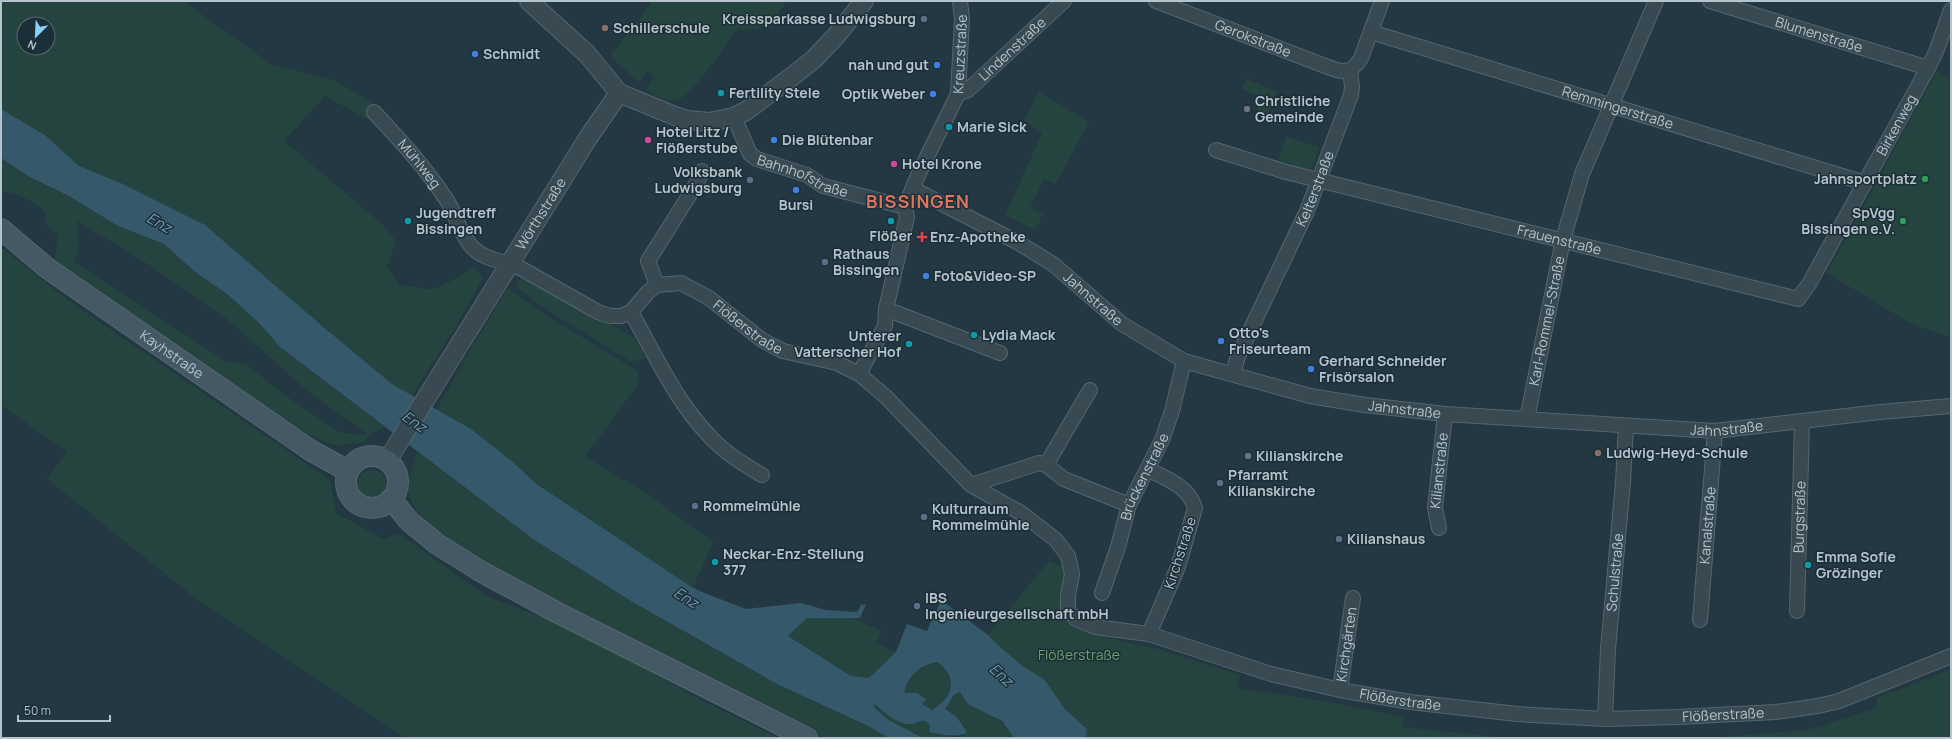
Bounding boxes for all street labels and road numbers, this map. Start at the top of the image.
street label: Blumenstraße [1773,12,1865,56]
street label: Lindenstraße [974,13,1050,85]
street label: Kreuzstraße [948,14,971,94]
street label: Gerokstraße [1212,15,1294,61]
street label: Remmingerstraße [1560,81,1676,133]
street label: Birkenweg [1872,91,1921,159]
street label: Mühlweg [394,135,446,192]
street label: Kelterstraße [1291,148,1338,229]
street label: Bahnhofstraße [755,150,850,201]
street label: Wörthstraße [511,174,570,253]
street label: Frauenstraße [1515,220,1604,259]
street label: Karl-Rommel-Straße [1524,254,1569,387]
street label: Jahnstraße [1060,267,1127,330]
street label: Flößerstraße [709,295,786,358]
street label: Kayhstraße [136,325,208,383]
street label: Jahnstraße [1367,395,1442,422]
street label: Jahnstraße [1690,416,1764,440]
street label: Brückenstraße [1115,431,1173,522]
street label: Kilianstraße [1425,432,1452,510]
street label: Burgstraße [1789,481,1809,553]
street label: Kanalstraße [1694,486,1720,565]
street label: Kirchstraße [1159,514,1200,591]
street label: Schulstraße [1601,532,1627,612]
street label: Kirchgärten [1331,606,1361,683]
street label: Flößerstraße [1358,684,1442,714]
street label: Flößerstraße [1682,703,1765,726]

